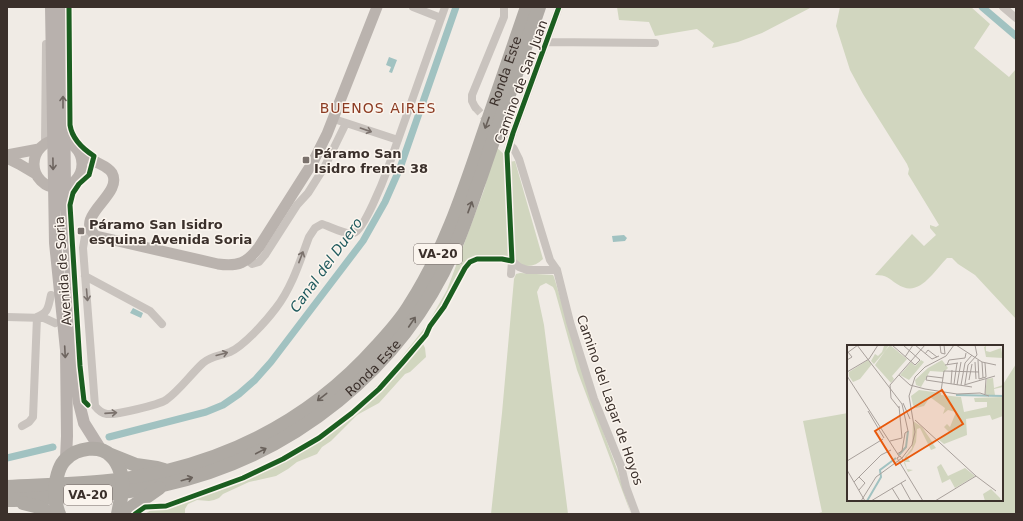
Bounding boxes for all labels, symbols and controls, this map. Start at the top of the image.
street label: Camino de San Juan [492,18,550,146]
street label: Ronda Este [486,34,524,108]
one-way arrow [60,96,67,109]
district label: BUENOS AIRES [320,100,436,116]
one-way arrow [483,117,491,129]
one-way arrow [360,126,372,134]
place label: Páramo San Isidro frente 38 [314,146,428,176]
marker: Páramo San Isidro frente 38 [301,155,311,165]
one-way arrow [49,157,57,170]
one-way arrow [467,200,474,213]
water label: Canal del Duero [286,215,366,315]
street label: Avenida de Soria [52,216,74,326]
place label: Páramo San Isidro esquina Avenida Soria [89,217,252,247]
marker: Páramo San Isidro esquina Avenida Soria [76,226,86,236]
road number: VA-20 [414,244,462,264]
one-way arrow [298,252,306,264]
one-way arrow [83,289,91,302]
street label: Camino del Lagar de Hoyos [574,313,646,487]
one-way arrow [408,317,416,328]
street label: Ronda Este [342,336,404,399]
one-way arrow [62,345,69,358]
inset map [847,345,1003,501]
one-way arrow [215,350,228,357]
one-way arrow [317,393,328,402]
one-way arrow [104,409,117,416]
one-way arrow [255,446,267,454]
one-way arrow [181,475,194,482]
road number: VA-20 [64,485,112,505]

